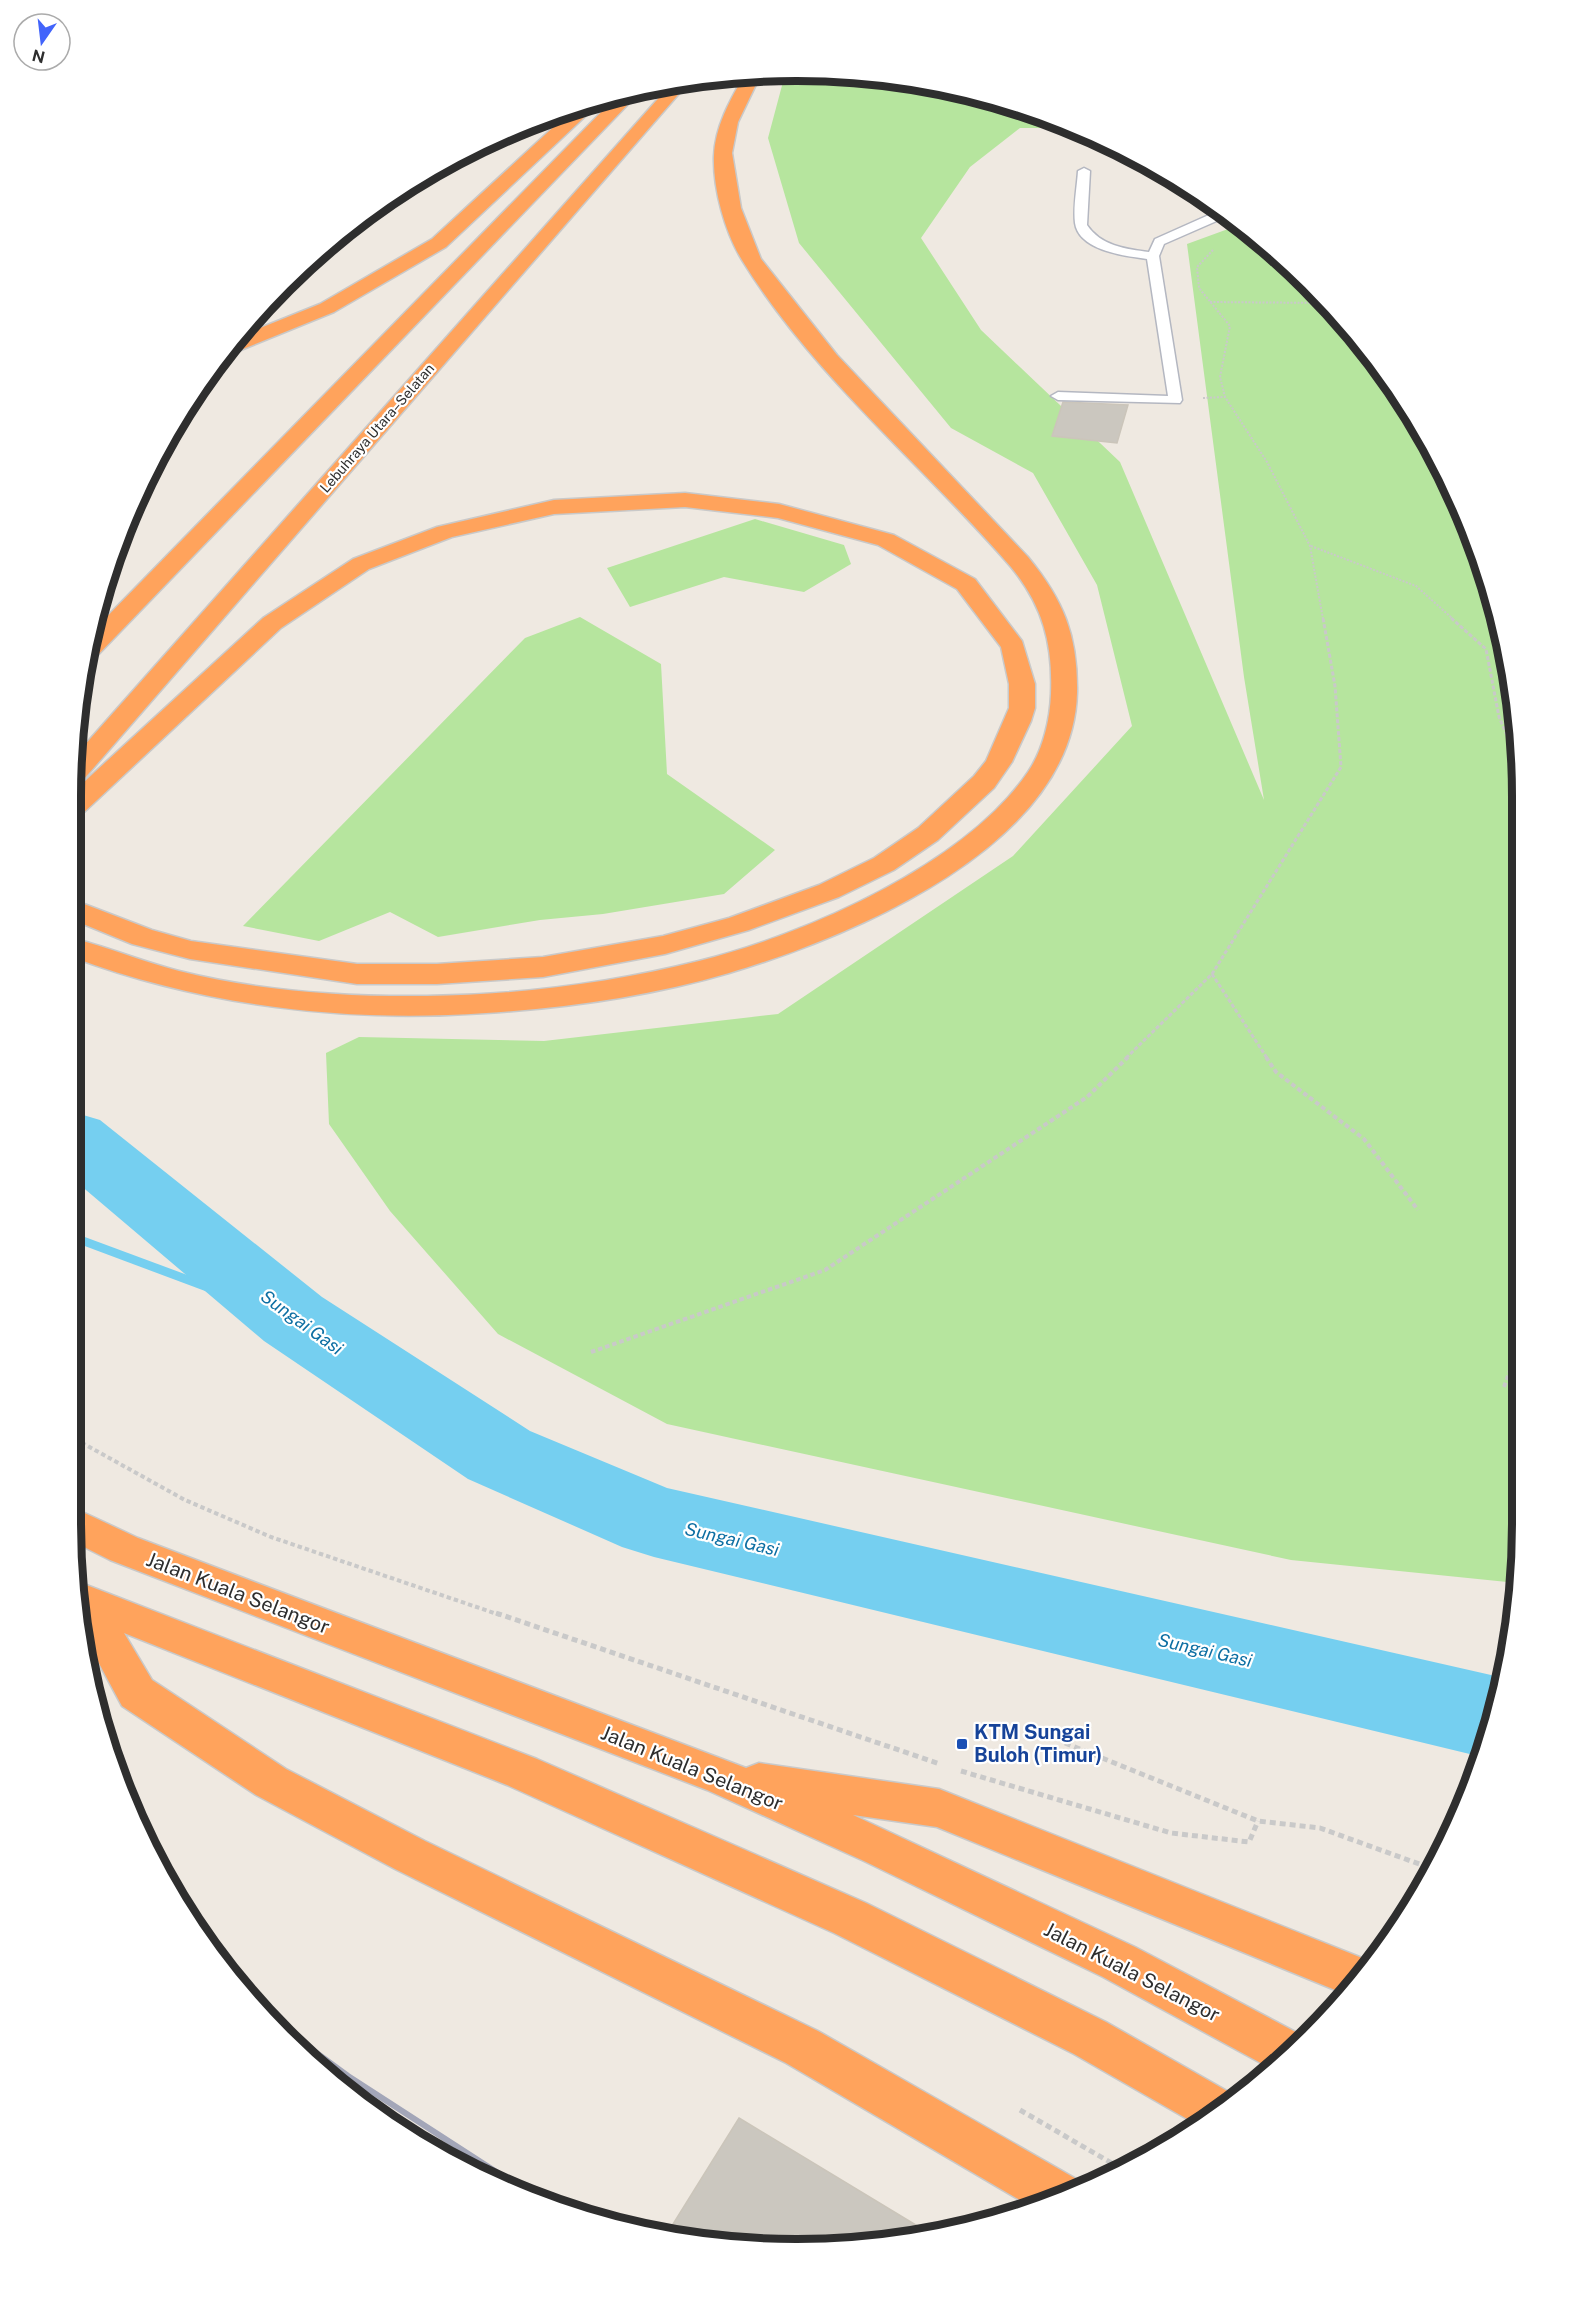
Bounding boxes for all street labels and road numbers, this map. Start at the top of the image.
street label: Lebuhraya Utara–Selatan [317,360,437,496]
street label: Jalan Kuala Selangor [143,1547,333,1639]
street label: Jalan Kuala Selangor [597,1720,787,1816]
street label: Jalan Kuala Selangor [1040,1917,1224,2027]

